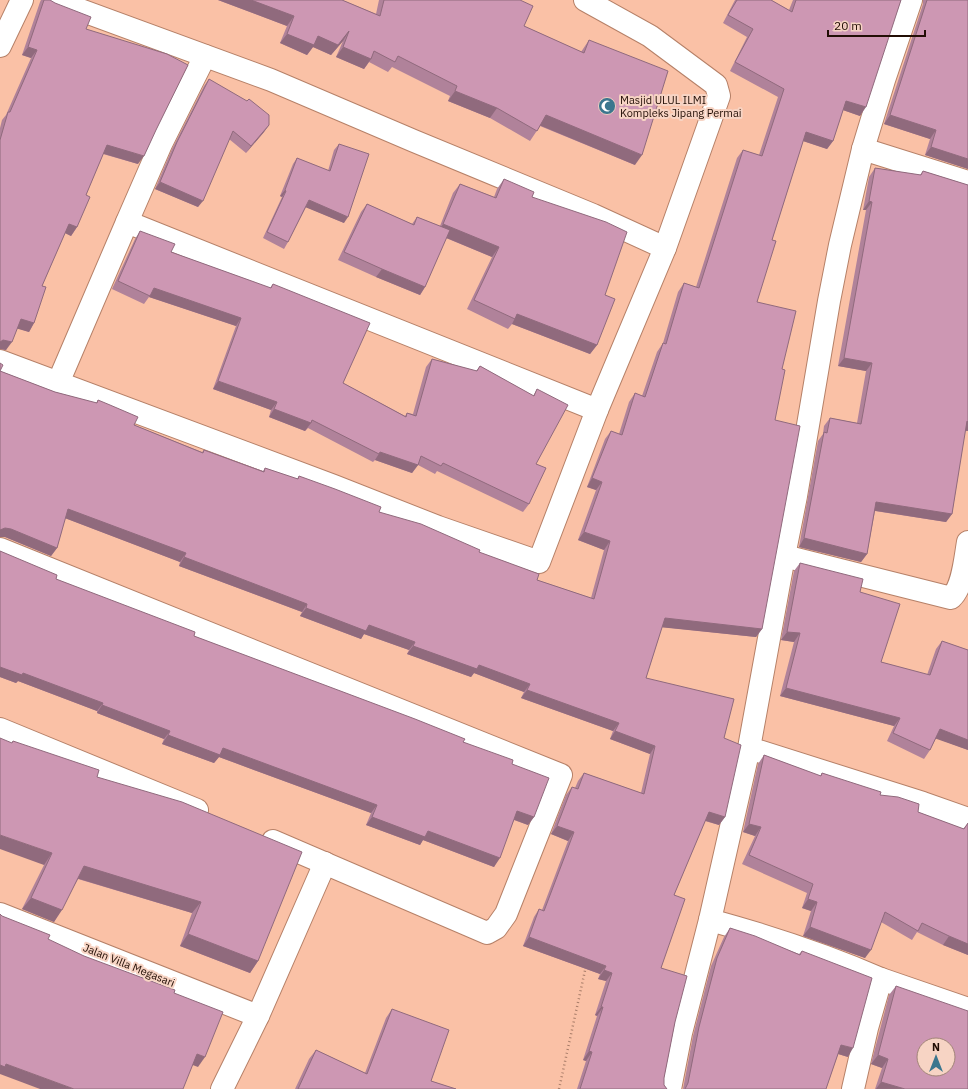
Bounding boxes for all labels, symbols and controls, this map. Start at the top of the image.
scale bar [828,12,925,38]
text: 20 m [834,18,862,33]
place label: Masjid ULUL ILMI Kompleks Jipang Permai [620,93,742,120]
mosque icon: Masjid ULUL ILMI Kompleks Jipang Permai [597,96,617,116]
street label: Jalan Villa Megasari [81,940,177,990]
north arrow [916,1037,956,1077]
text: N [932,1040,940,1054]

